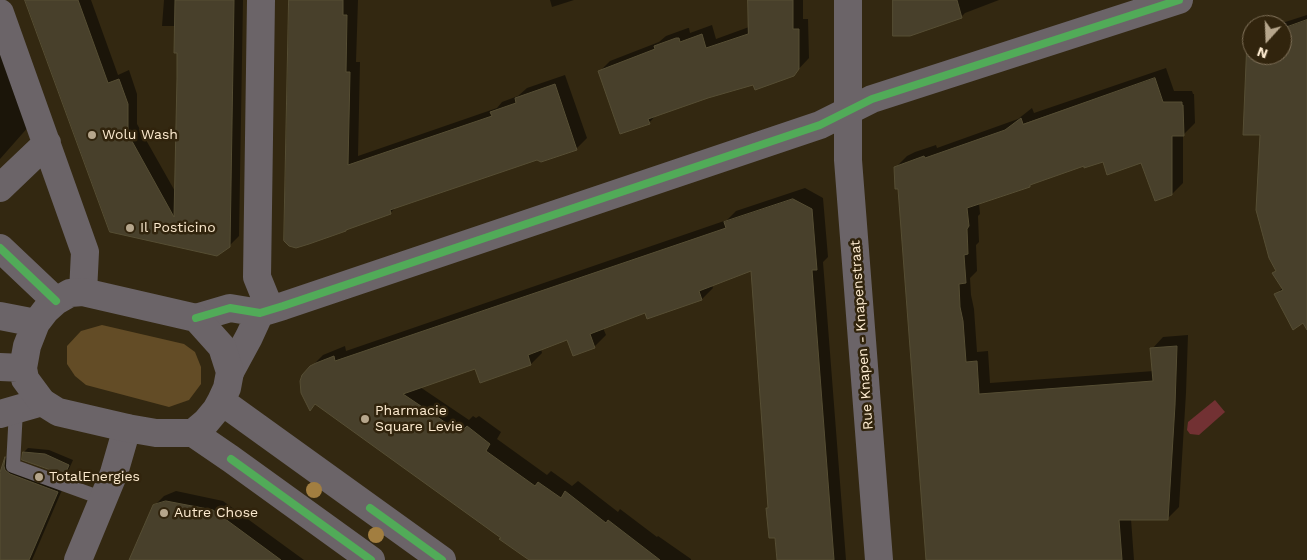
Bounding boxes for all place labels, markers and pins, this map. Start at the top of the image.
place label: Wolu Wash [102,127,178,143]
marker: Wolu Wash [86,129,98,141]
place label: Il Posticino [140,220,216,236]
marker: Il Posticino [124,222,136,234]
place label: Pharmacie Square Levie [375,403,463,436]
marker: Pharmacie Square Levie [359,413,371,425]
place label: TotalEnergies [49,469,140,485]
marker: TotalEnergies [33,471,45,483]
place label: Autre Chose [174,505,258,521]
marker: Autre Chose [158,507,170,519]

